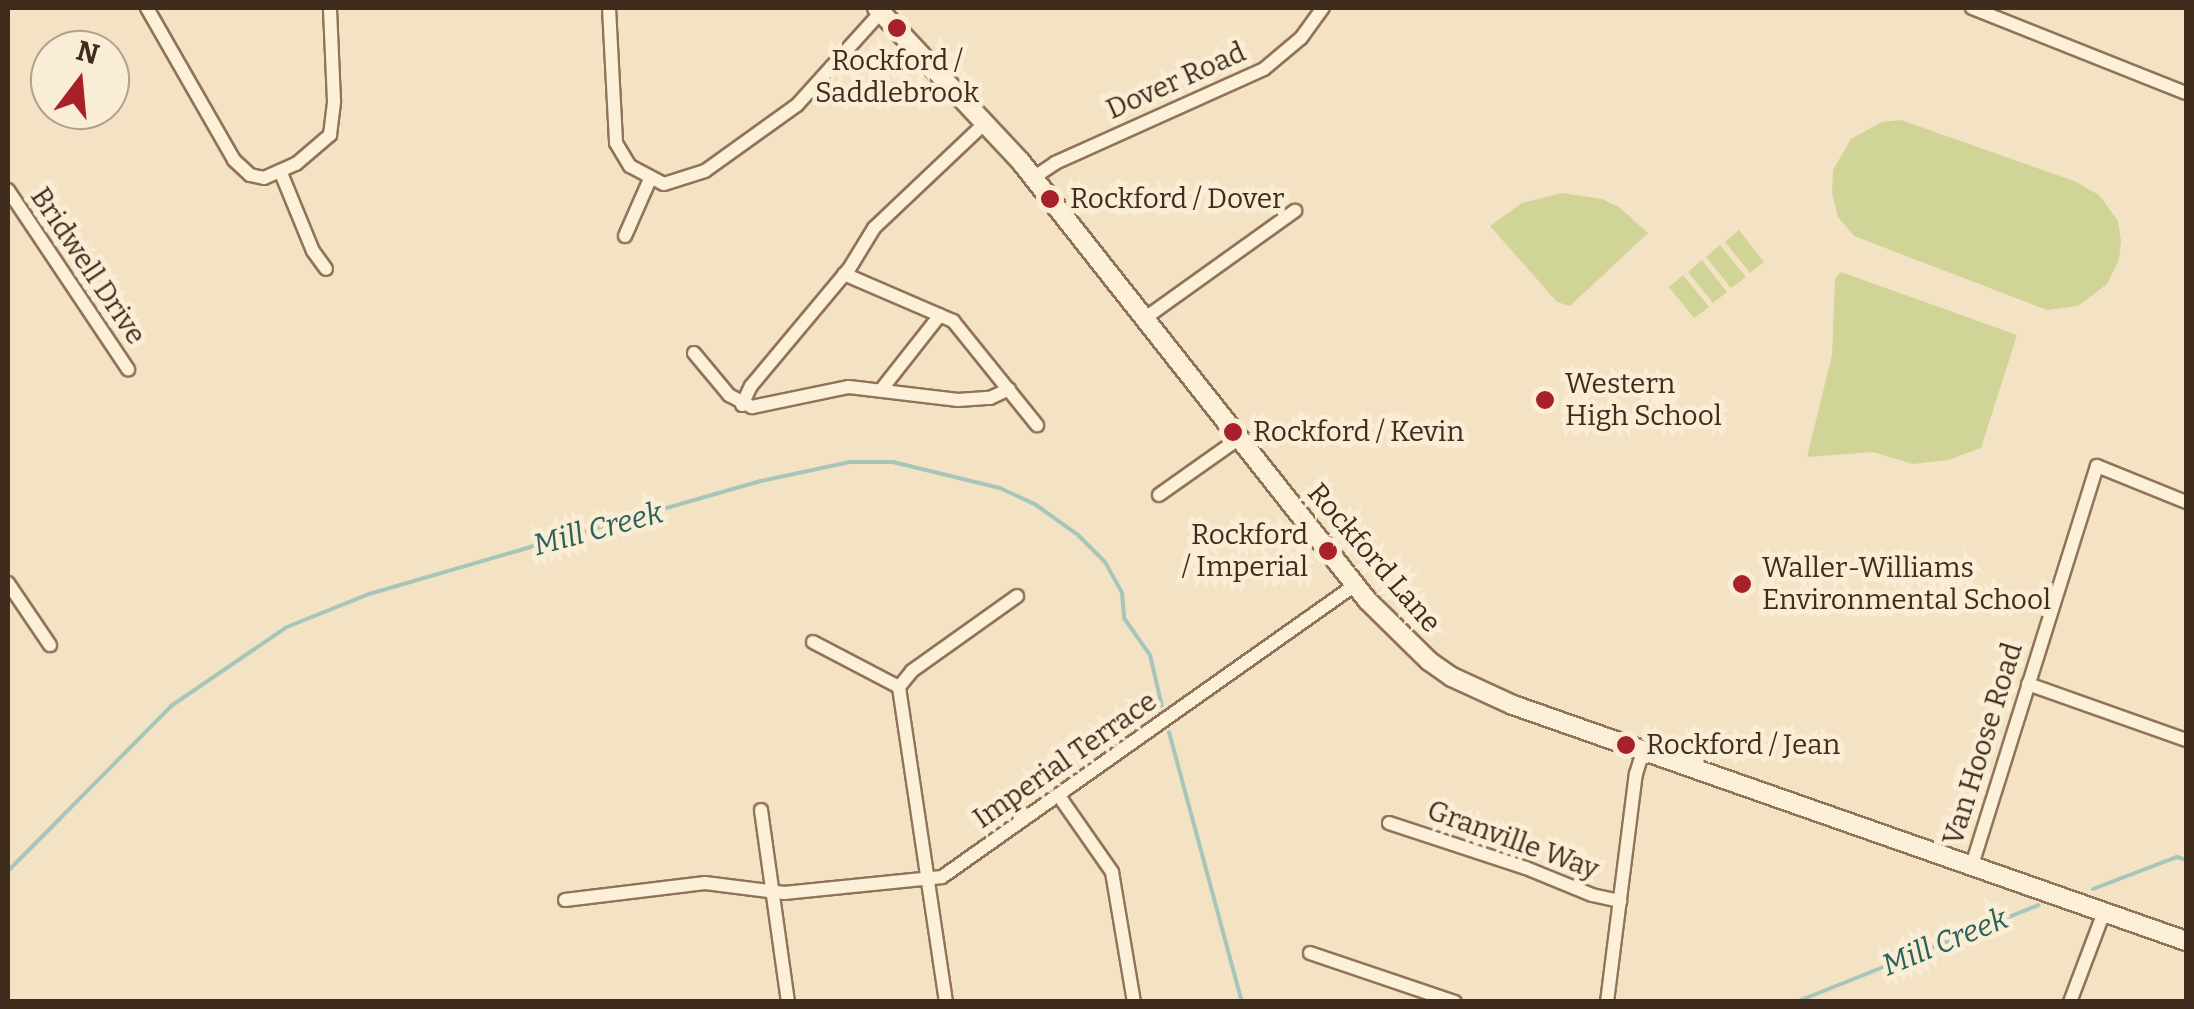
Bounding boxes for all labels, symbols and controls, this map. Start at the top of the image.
marker: Rockford / Saddlebrook [886,17,908,39]
north arrow [30,30,130,130]
text: N [73,34,103,71]
street label: Dover Road [1101,35,1251,127]
place label: Rockford / Saddlebrook [815,44,979,110]
street label: Bridwell Drive [23,181,153,351]
place label: Rockford / Dover [1070,182,1284,216]
marker: Rockford / Dover [1039,188,1061,210]
place label: Western High School [1565,367,1722,433]
marker: Western High School [1534,389,1556,411]
place label: Rockford / Kevin [1253,415,1464,449]
marker: Rockford / Kevin [1222,421,1244,443]
street label: Rockford Lane [1300,477,1448,639]
water label: Mill Creek [529,494,667,564]
place label: Rockford / Imperial [1182,518,1308,584]
marker: Rockford / Imperial [1317,540,1339,562]
place label: Waller-Williams Environmental School [1762,551,2051,617]
marker: Waller-Williams Environmental School [1731,573,1753,595]
street label: Van Hoose Road [1936,639,2030,849]
street label: Imperial Terrace [967,684,1163,836]
place label: Rockford / Jean [1646,728,1840,762]
marker: Rockford / Jean [1615,734,1637,756]
street label: Granville Way [1423,793,1603,887]
water label: Mill Creek [1877,900,2013,984]

